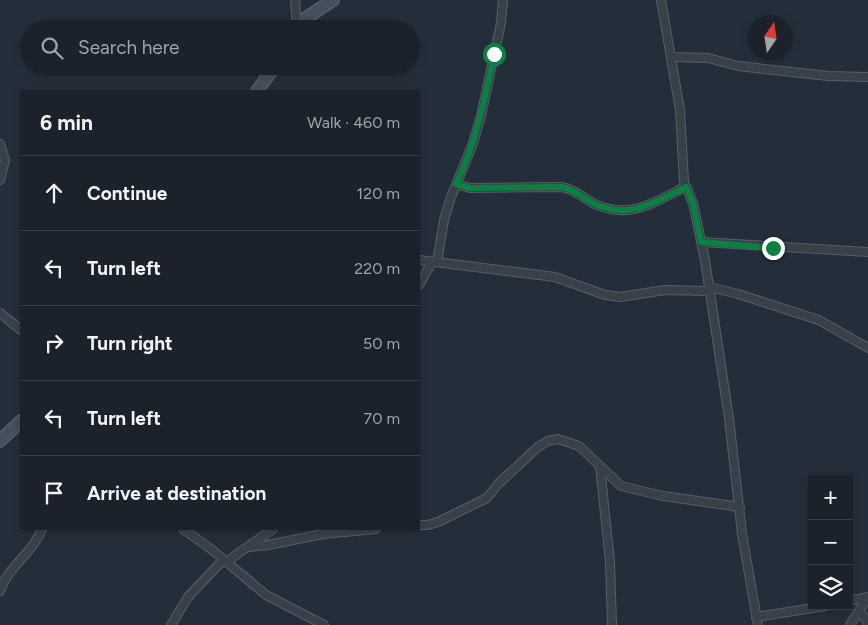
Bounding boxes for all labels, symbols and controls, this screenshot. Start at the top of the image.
north arrow [748,15,793,60]
search box [20,20,420,75]
icon: search [38,34,66,62]
text: Search here [78,36,180,59]
route start [483,43,506,66]
text: 6 min [40,110,93,135]
text: Walk · 460 m [307,113,400,132]
icon: ahead [40,179,68,207]
text: Continue [87,182,167,205]
text: 120 m [357,184,400,203]
route end [762,237,785,260]
icon: left [40,254,68,282]
text: Turn left [87,257,161,280]
text: 220 m [354,259,400,278]
icon: right [40,329,68,357]
text: Turn right [87,332,173,355]
text: 50 m [363,334,400,353]
icon: left [40,404,68,432]
text: Turn left [87,407,161,430]
text: 70 m [364,409,400,428]
map controls [808,475,853,610]
button: + [808,475,853,520]
icon: arrive [40,479,68,507]
text: Arrive at destination [87,482,266,505]
button: − [808,520,853,565]
button: layers [808,565,853,610]

